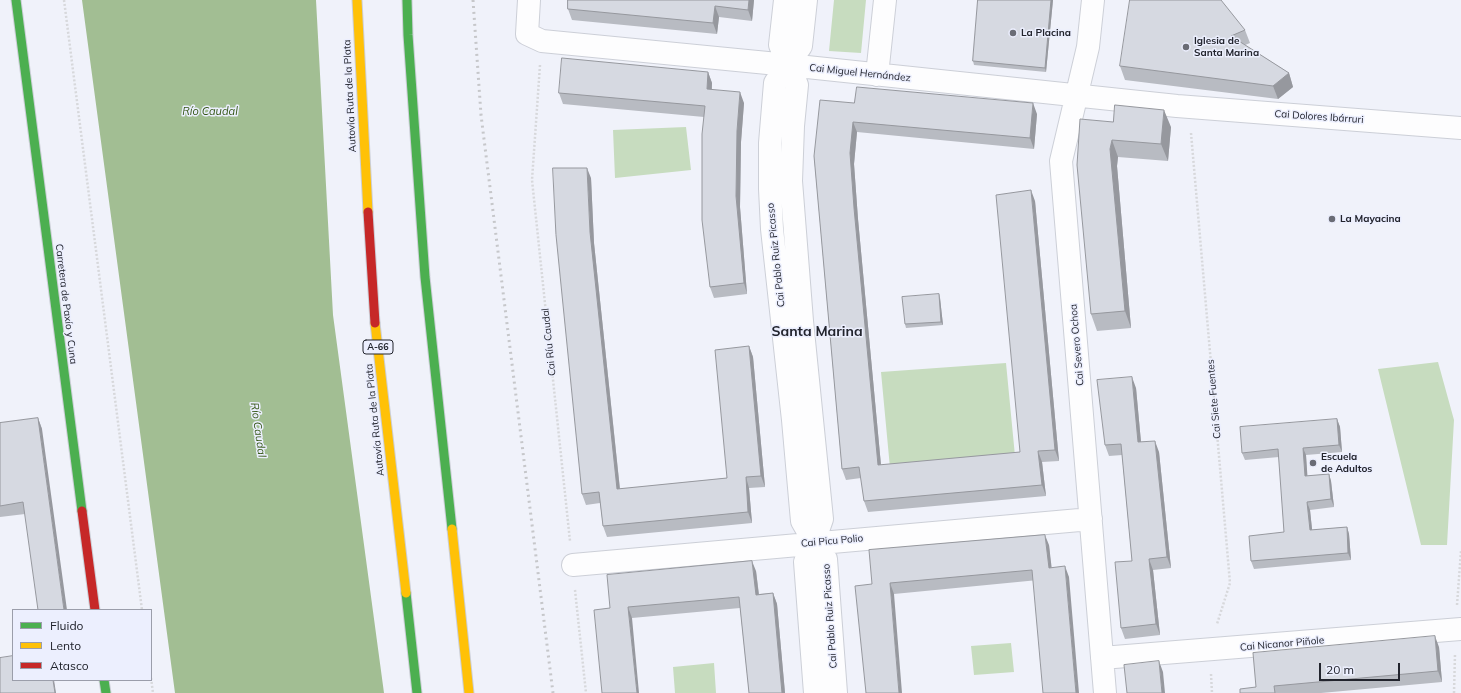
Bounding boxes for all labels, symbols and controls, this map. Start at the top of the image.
place label: La Placina [1021,27,1071,39]
marker: La Placina [1008,28,1018,38]
place label: Iglesia de Santa Marina [1194,35,1259,58]
street label: Autovía Ruta de la Plata [341,39,359,153]
marker: Iglesia de Santa Marina [1181,42,1191,52]
street label: Cai Miguel Hernández [809,62,911,84]
water label: Río Caudal [182,105,238,119]
street label: Cai Dolores Ibárruri [1274,108,1364,126]
street label: Cai Pablo Ruiz Picasso [765,202,787,308]
place label: La Mayacina [1340,213,1401,225]
marker: La Mayacina [1327,214,1337,224]
street label: Carretera de Paxío y Cuna [53,243,79,365]
street label: Cai Severo Ochoa [1067,304,1087,386]
street label: Cai Ríu Caudal [539,307,559,377]
district label: Santa Marina [771,324,863,340]
road number: A-66 [363,340,393,354]
street label: Cai Siete Fuentes [1205,359,1223,439]
street label: Autovía Ruta de la Plata [363,363,387,477]
water label: Río Caudal [248,402,268,458]
place label: Escuela de Adultos [1321,451,1372,474]
marker: Escuela de Adultos [1308,458,1318,468]
street label: Cai Picu Polio [800,532,864,550]
street label: Cai Pablo Ruiz Picasso [820,563,840,669]
legend [12,609,152,681]
text: Fluido [50,618,83,633]
street label: Cai Nicanor Piñole [1239,634,1325,654]
text: Lento [50,638,81,653]
scale bar [1321,655,1402,681]
text: Atasco [50,658,89,673]
text: 20 m [1326,662,1354,677]

